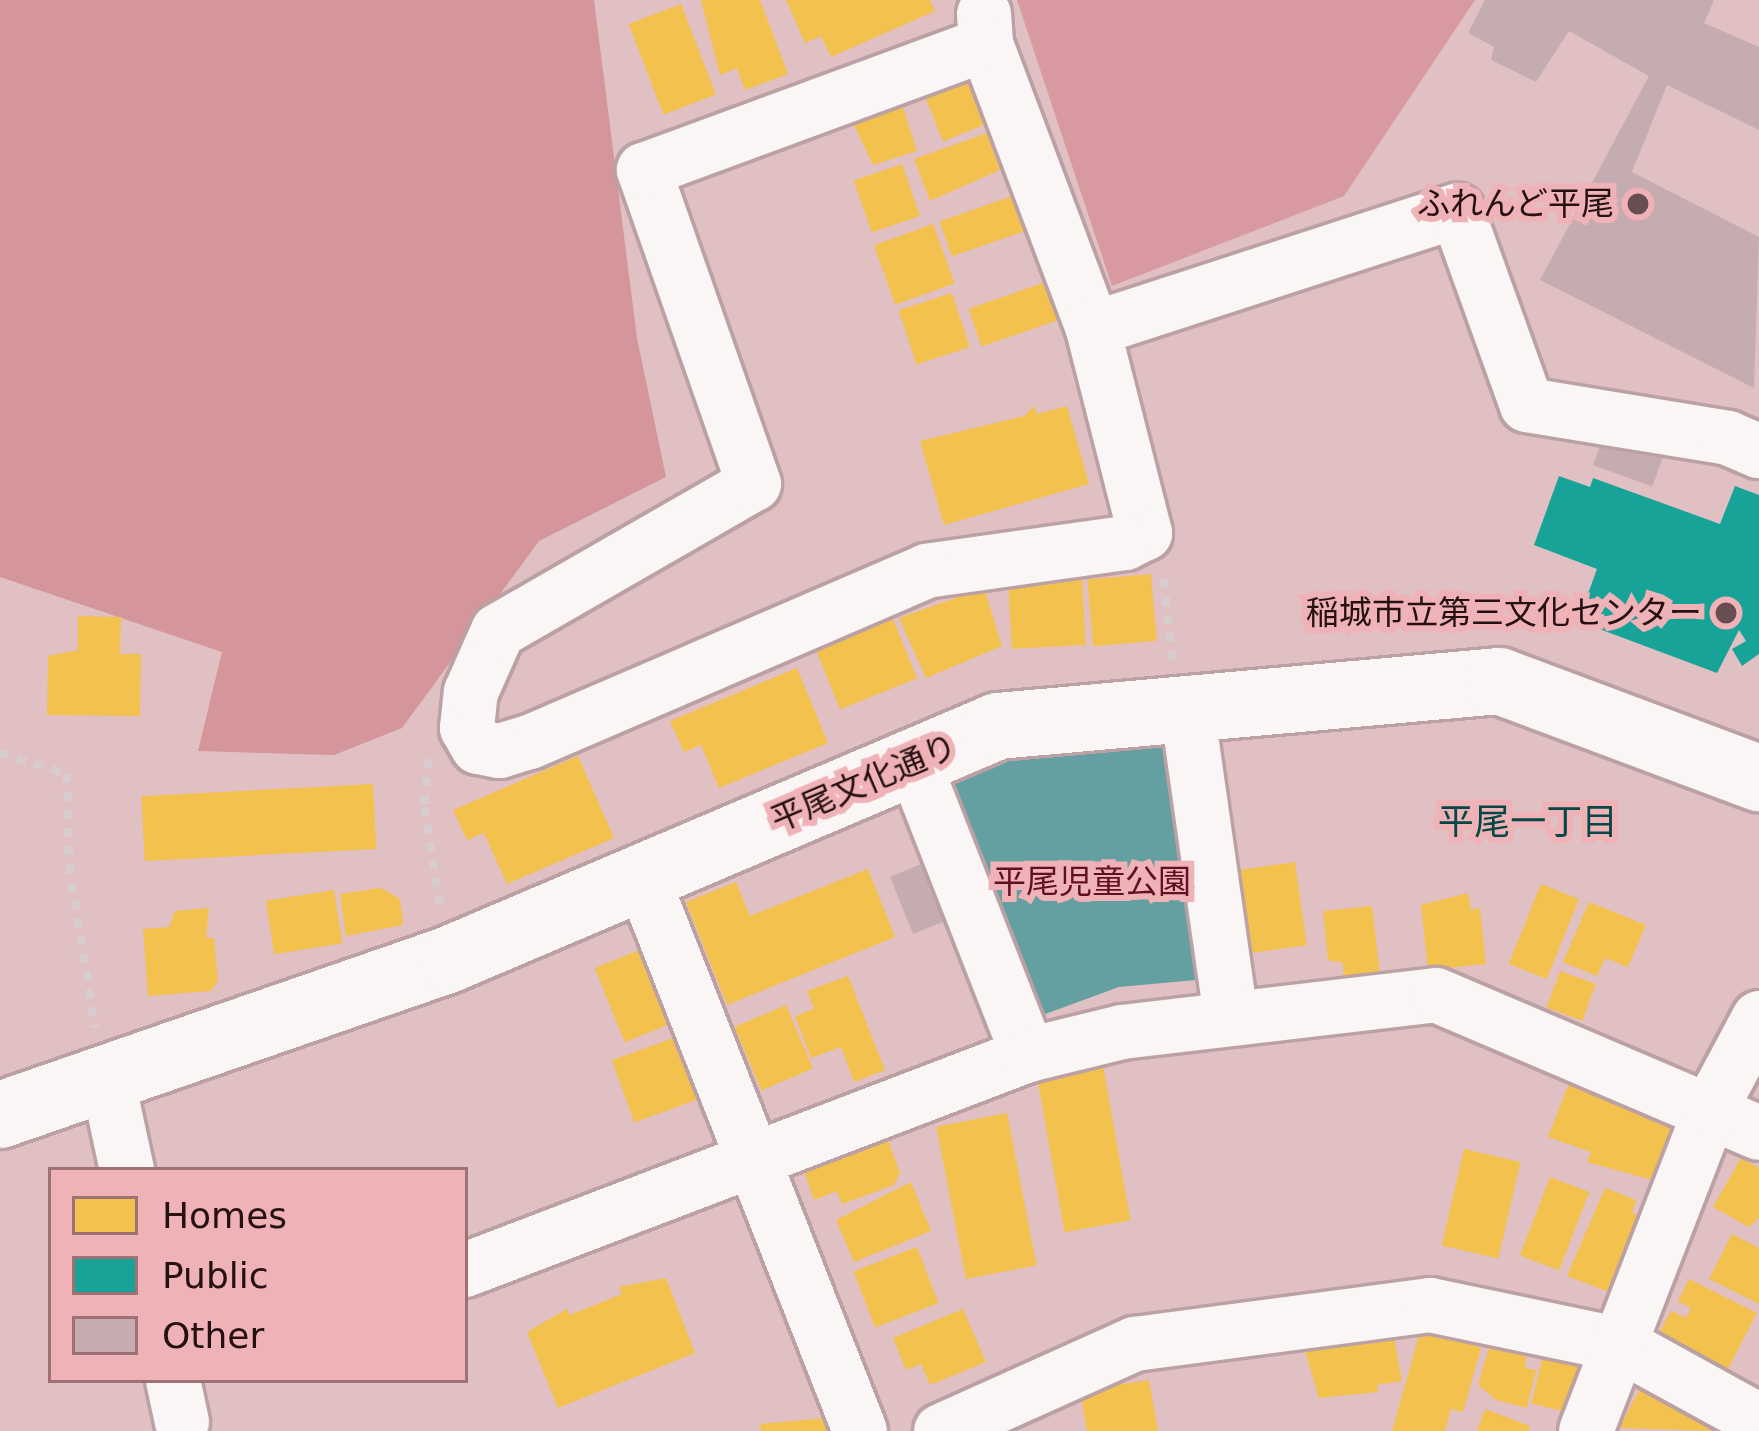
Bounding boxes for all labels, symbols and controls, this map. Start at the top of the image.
place label: ふれんど平尾 [1416,184,1614,224]
marker: ふれんど平尾 [1625,191,1651,217]
place label: 稲城市立第三文化センター [1306,593,1702,633]
marker: 稲城市立第三文化センター [1713,600,1739,626]
street label: 平尾文化通り [765,726,963,840]
district label: 平尾一丁目 [1438,800,1618,844]
park label: 平尾児童公園 [993,862,1191,902]
legend [48,1167,468,1383]
text: Homes [162,1195,287,1236]
text: Public [162,1255,269,1296]
text: Other [162,1315,264,1356]

